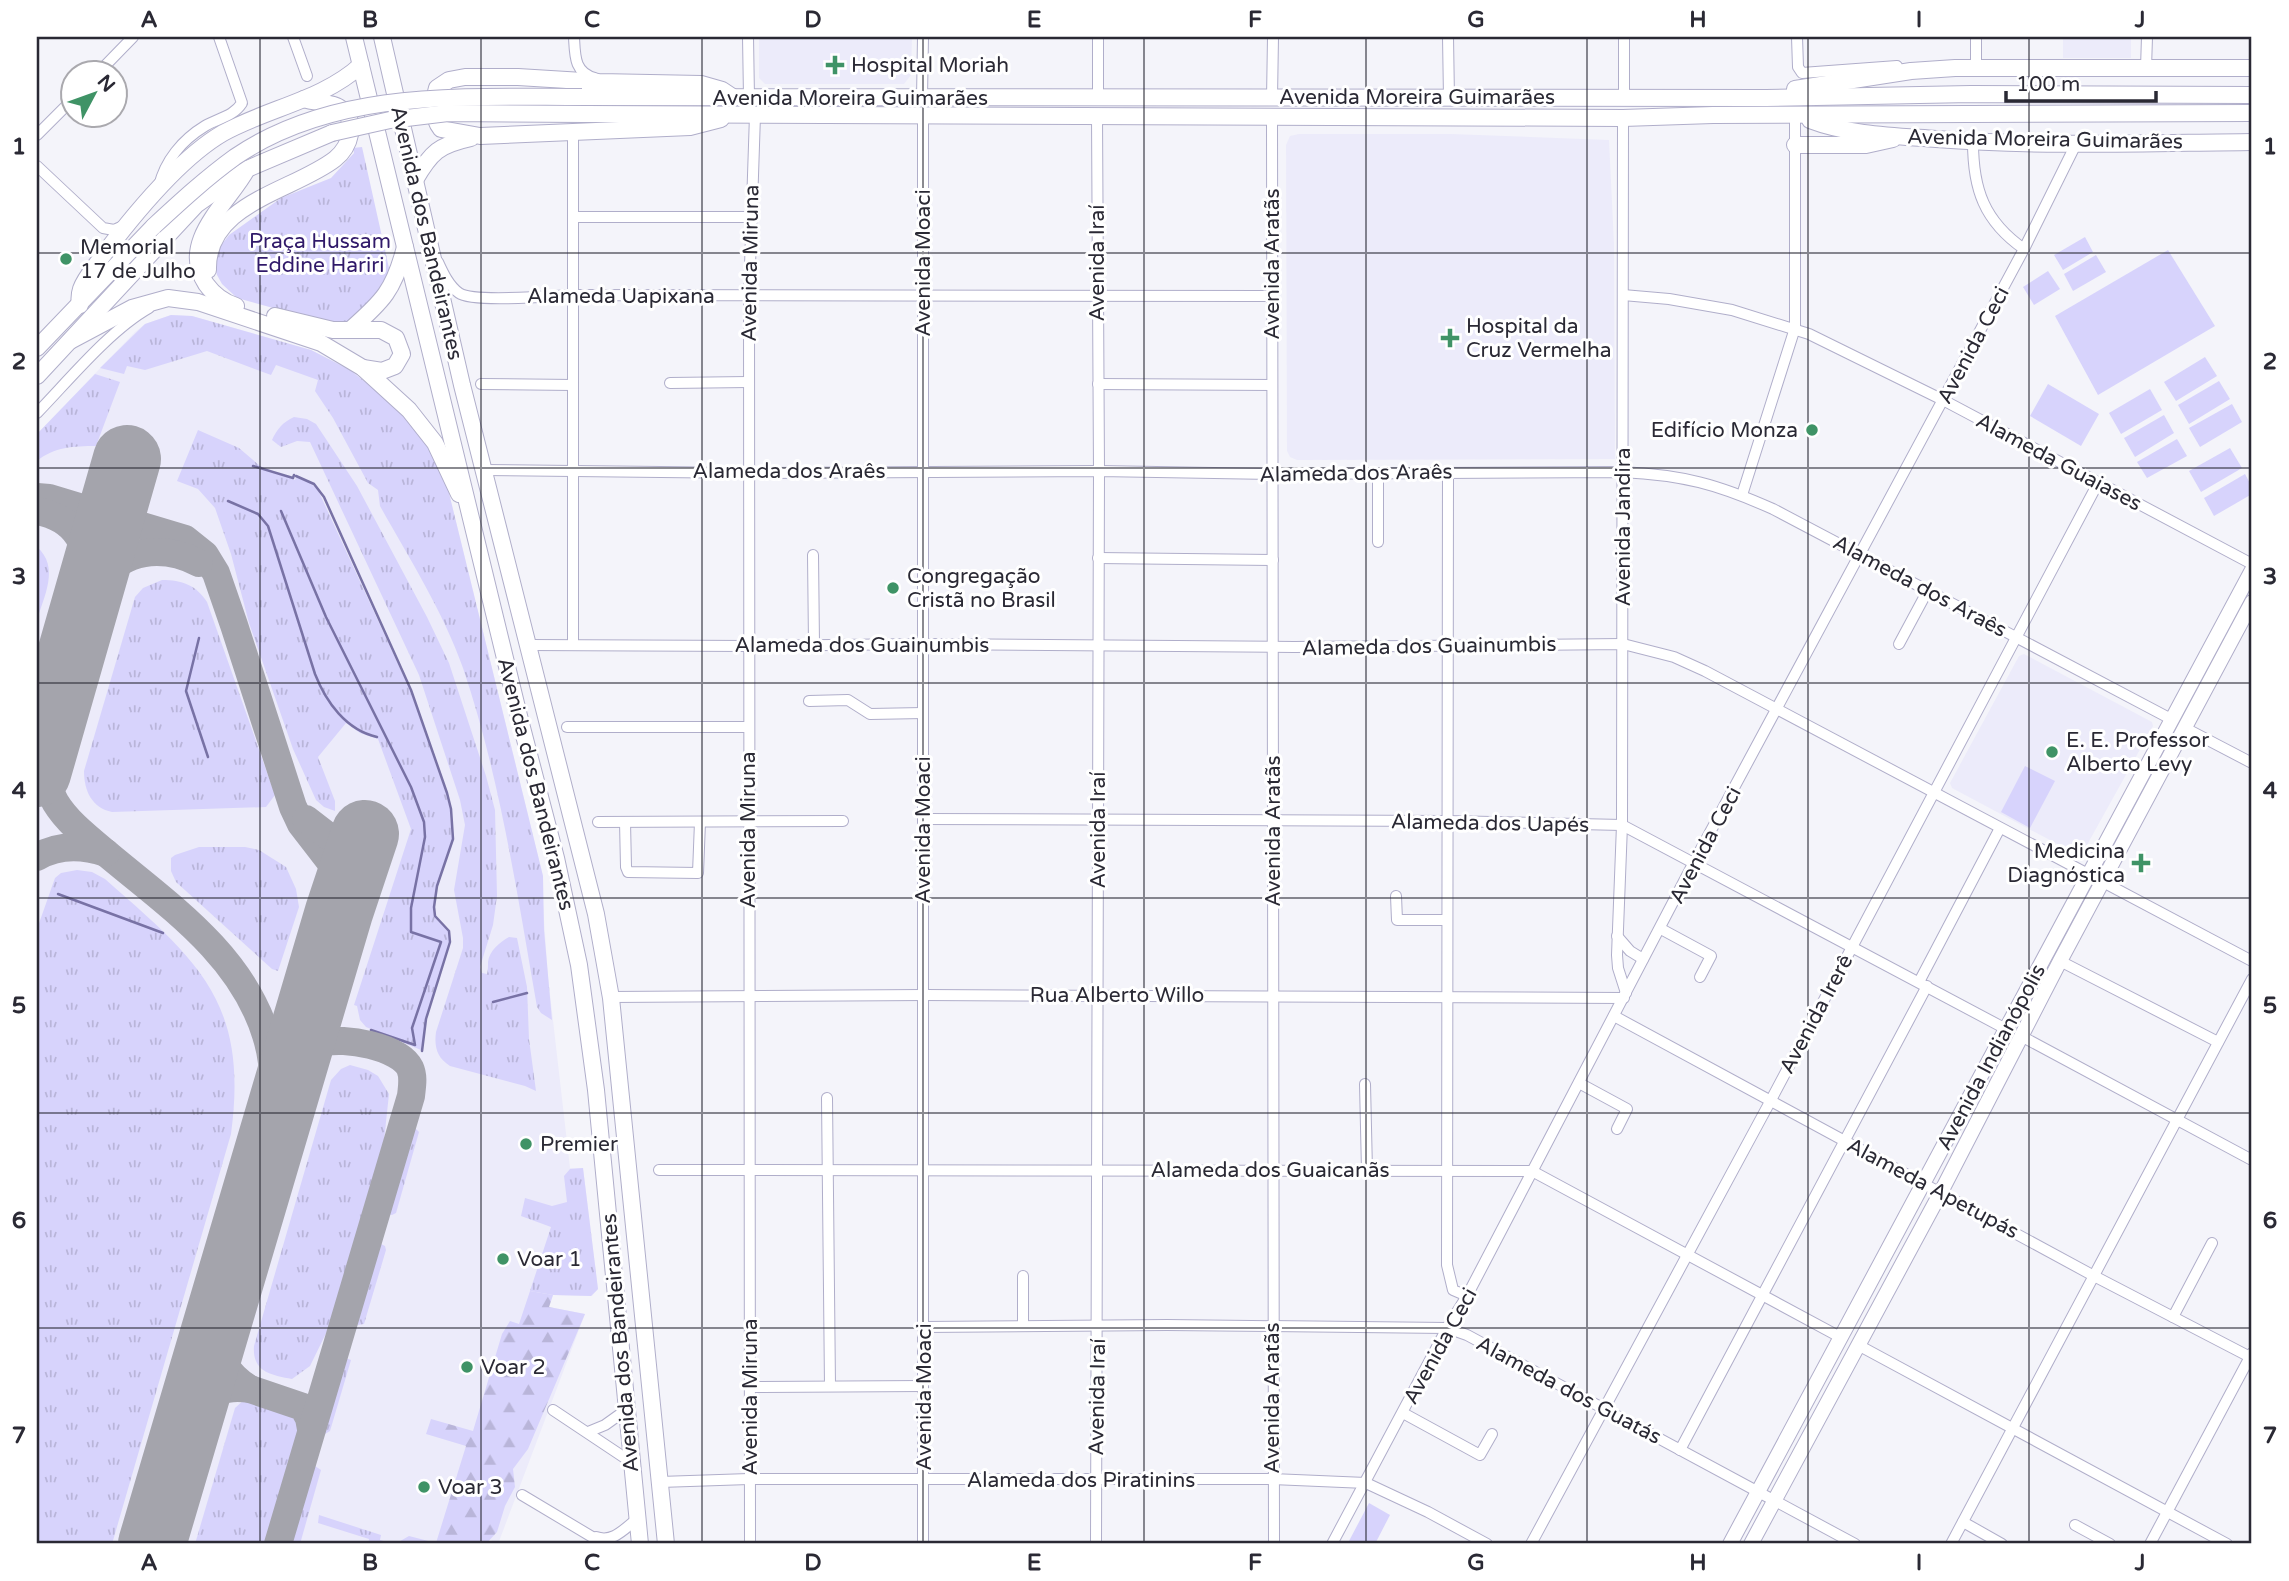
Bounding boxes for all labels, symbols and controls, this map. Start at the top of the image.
text: A [140,6,158,34]
text: B [362,6,378,34]
text: C [584,6,600,34]
text: D [804,6,822,34]
text: E [1027,6,1041,34]
text: F [1248,6,1262,34]
text: G [1467,6,1485,34]
text: H [1689,6,1707,34]
text: I [1916,6,1922,34]
text: J [2134,6,2145,34]
place label: Hospital Moriah [851,53,1009,78]
marker: Hospital Moriah [825,55,845,75]
north arrow [60,60,130,130]
scale bar [2006,60,2156,104]
text: N [93,71,119,96]
text: 100 m [2016,72,2080,97]
street label: Avenida Moreira Guimarães [1279,85,1555,110]
street label: Avenida Moreira Guimarães [712,86,988,111]
street label: Avenida dos Bandeirantes [385,104,468,362]
street label: Avenida Moreira Guimarães [1907,125,2183,154]
text: 1 [12,133,26,161]
text: 1 [2263,133,2277,161]
street label: Avenida Miruna [737,184,764,342]
street label: Avenida Aratãs [1260,188,1285,340]
street label: Avenida Moaci [911,189,936,337]
street label: Avenida Iraí [1085,204,1110,322]
park label: Praça Hussam Eddine Hariri [249,229,391,278]
place label: Memorial 17 de Julho [80,235,196,284]
marker: Memorial 17 de Julho [58,251,74,267]
street label: Avenida Ceci [1932,282,2015,408]
street label: Alameda Uapixana [527,284,715,309]
place label: Hospital da Cruz Vermelha [1466,314,1612,363]
marker: Hospital da Cruz Vermelha [1440,328,1460,348]
text: 2 [12,348,26,376]
text: 2 [2263,348,2277,376]
street label: Alameda Guaiases [1972,408,2146,517]
place label: Edifício Monza [1651,418,1798,443]
marker: Edifício Monza [1804,422,1820,438]
street label: Avenida Jandira [1611,447,1636,607]
street label: Alameda dos Araês [692,459,886,484]
street label: Alameda dos Araês [1259,459,1453,488]
street label: Alameda dos Araês [1829,530,2011,643]
text: 3 [12,563,26,591]
text: 3 [2263,563,2277,591]
place label: Congregação Cristã no Brasil [907,564,1056,613]
marker: Congregação Cristã no Brasil [885,580,901,596]
street label: Alameda dos Guainumbis [1301,632,1557,661]
street label: Alameda dos Guainumbis [735,633,989,658]
street label: Avenida dos Bandeirantes [492,655,579,913]
place label: E. E. Professor Alberto Levy [2066,728,2209,777]
marker: E. E. Professor Alberto Levy [2044,744,2060,760]
street label: Avenida Miruna [736,751,761,909]
street label: Avenida Aratãs [1261,755,1286,907]
street label: Avenida Moaci [911,756,936,904]
street label: Avenida Iraí [1086,771,1111,889]
text: 4 [12,777,27,805]
text: 4 [2263,777,2278,805]
street label: Avenida Ceci [1664,782,1747,908]
street label: Alameda dos Uapés [1391,809,1589,838]
place label: Medicina Diagnóstica [2007,839,2125,888]
marker: Medicina Diagnóstica [2131,853,2151,873]
street label: Avenida Irerê [1775,950,1858,1078]
street label: Avenida Indianópolis [1932,960,2051,1155]
street label: Rua Alberto Willo [1030,983,1204,1008]
text: 5 [12,992,26,1020]
text: 5 [2263,992,2277,1020]
place label: Premier [540,1132,618,1157]
street label: Alameda Apetupás [1843,1133,2023,1244]
marker: Premier [518,1136,534,1152]
street label: Alameda dos Guaicanãs [1150,1158,1390,1183]
text: 6 [12,1207,26,1235]
text: 6 [2263,1207,2277,1235]
street label: Avenida dos Bandeirantes [597,1213,644,1473]
place label: Voar 1 [517,1247,582,1272]
marker: Voar 1 [495,1251,511,1267]
street label: Avenida Ceci [1398,1284,1483,1409]
street label: Avenida Miruna [738,1318,763,1476]
street label: Avenida Aratãs [1260,1322,1285,1474]
street label: Avenida Moaci [912,1323,937,1471]
street label: Alameda dos Guatás [1472,1331,1666,1450]
street label: Avenida Iraí [1084,1338,1111,1456]
place label: Voar 2 [481,1355,546,1380]
marker: Voar 2 [459,1359,475,1375]
text: 7 [12,1422,26,1450]
text: 7 [2263,1422,2277,1450]
street label: Alameda dos Piratinins [967,1468,1195,1493]
place label: Voar 3 [438,1475,503,1500]
marker: Voar 3 [416,1479,432,1495]
text: A [140,1549,158,1577]
text: B [362,1549,378,1577]
text: C [584,1549,600,1577]
text: D [804,1549,822,1577]
text: E [1027,1549,1041,1577]
text: F [1248,1549,1262,1577]
text: G [1467,1549,1485,1577]
text: H [1689,1549,1707,1577]
text: I [1916,1549,1922,1577]
text: J [2134,1549,2145,1577]

